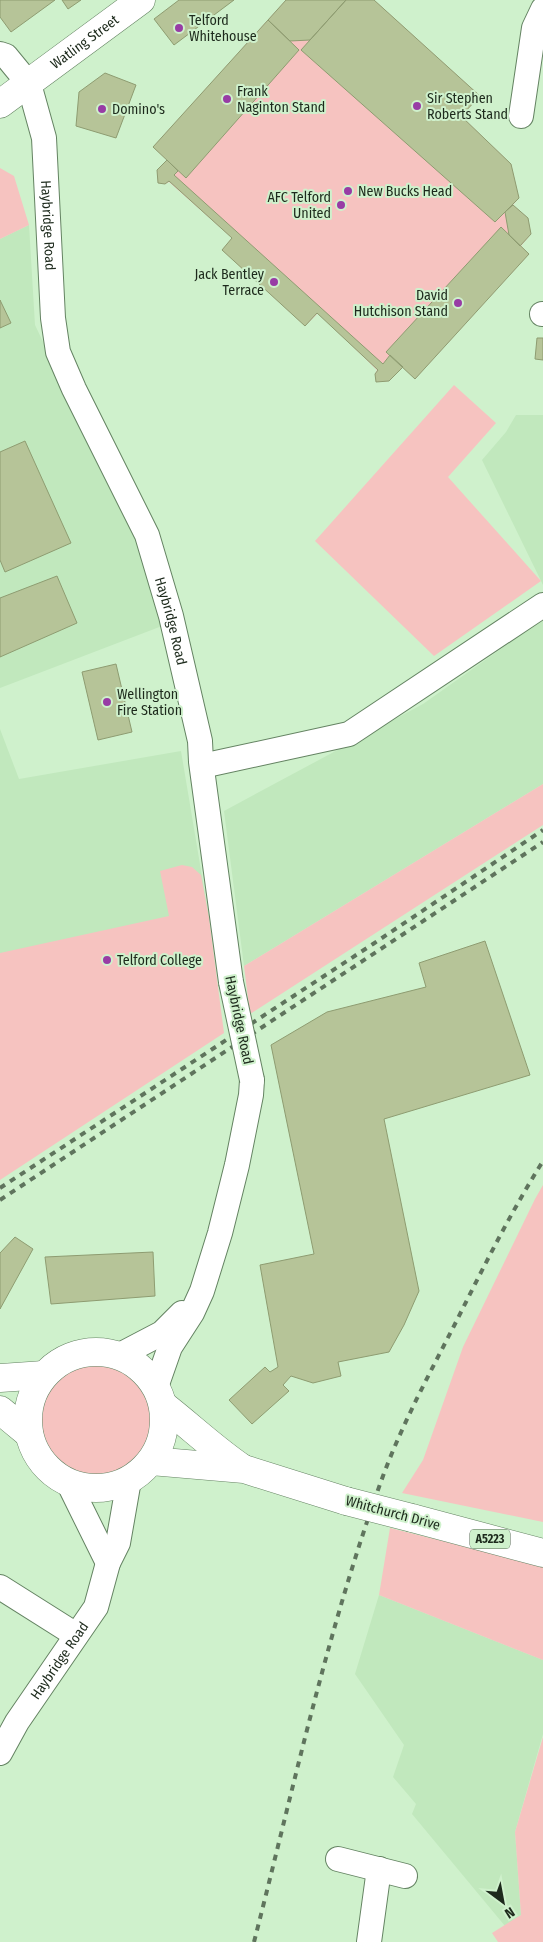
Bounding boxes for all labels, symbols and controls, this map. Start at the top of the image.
street label: Watling Street [47,11,122,72]
place label: Telford Whitehouse [189,12,257,45]
marker: Telford Whitehouse [173,22,185,34]
place label: Frank Naginton Stand [237,83,325,116]
place label: Sir Stephen Roberts Stand [427,90,508,123]
marker: Frank Naginton Stand [221,93,233,105]
marker: Sir Stephen Roberts Stand [411,100,423,112]
place label: Domino's [112,101,165,118]
marker: Domino's [96,103,108,115]
street label: Haybridge Road [38,180,59,271]
place label: New Bucks Head [358,183,452,200]
marker: New Bucks Head [342,185,354,197]
place label: AFC Telford United [268,189,331,222]
marker: AFC Telford United [335,199,347,211]
place label: Jack Bentley Terrace [194,266,265,299]
marker: Jack Bentley Terrace [268,276,280,288]
place label: David Hutchison Stand [354,287,448,320]
marker: David Hutchison Stand [452,297,464,309]
street label: Haybridge Road [151,575,191,667]
place label: Wellington Fire Station [117,686,182,719]
marker: Wellington Fire Station [101,696,113,708]
place label: Telford College [117,952,202,969]
marker: Telford College [101,954,113,966]
street label: Haybridge Road [221,974,257,1066]
street label: Whitchurch Drive [344,1492,442,1534]
road number: A5223 [470,1530,510,1548]
street label: Haybridge Road [27,1618,92,1703]
north arrow [478,1877,528,1927]
text: N [502,1903,518,1922]

